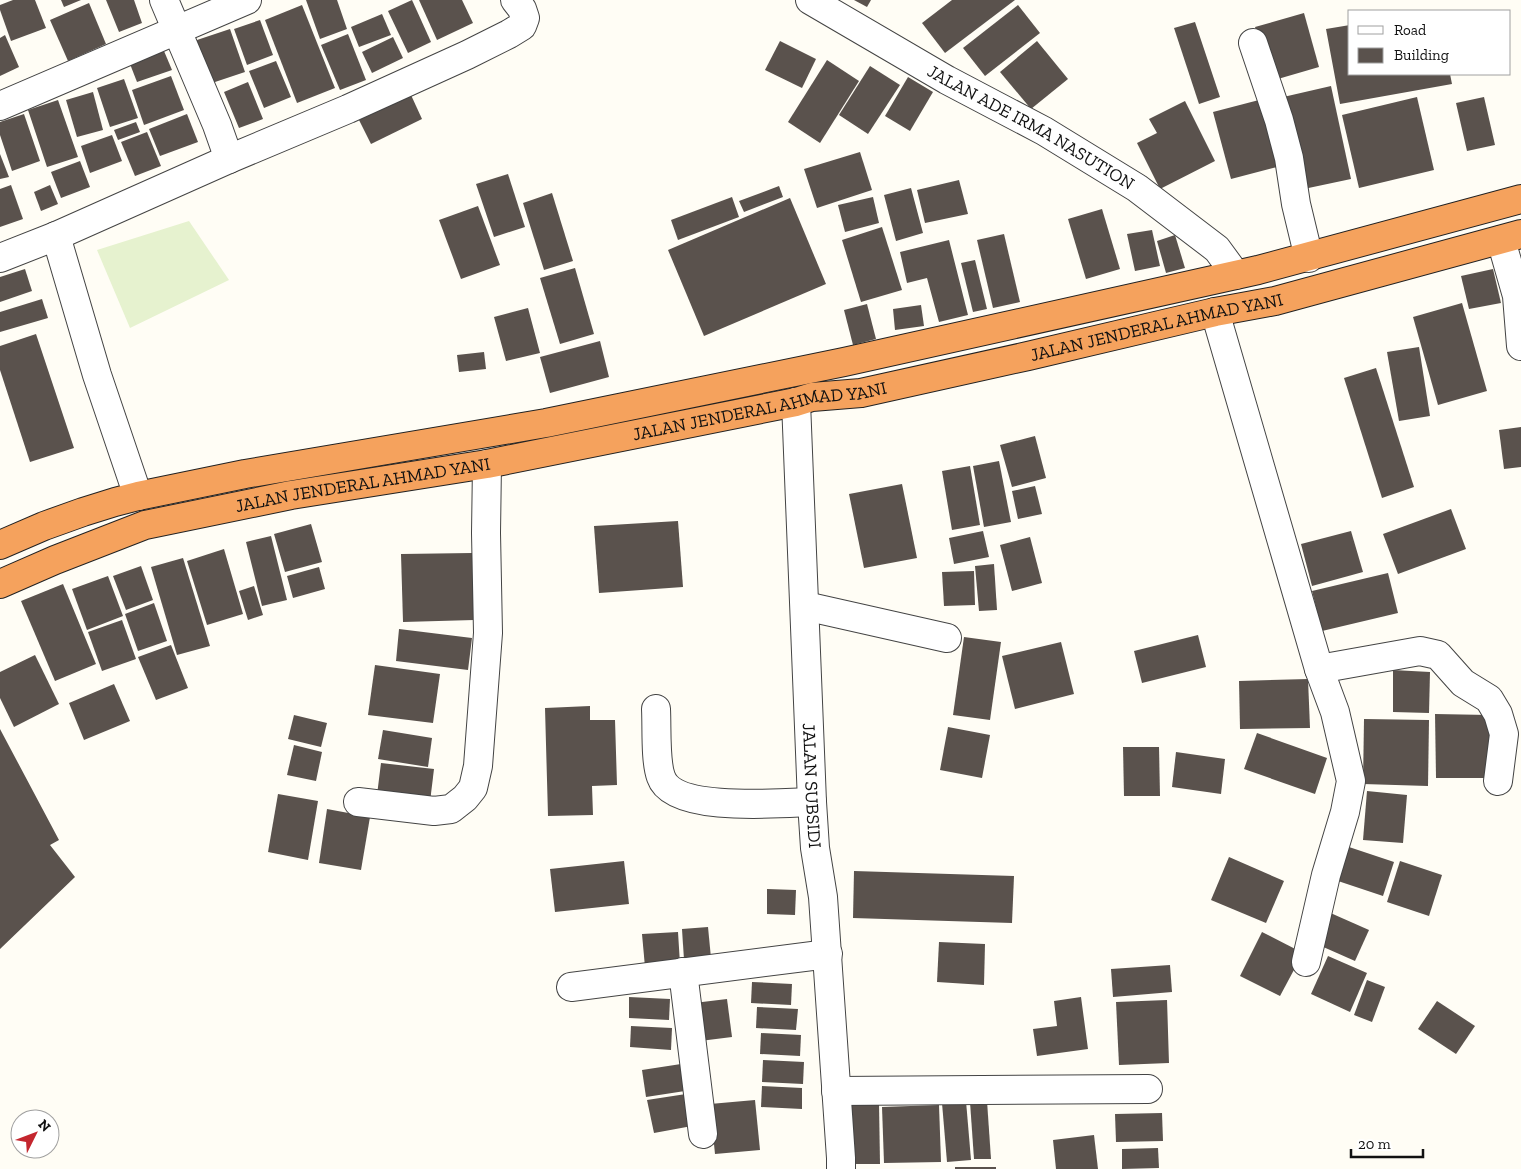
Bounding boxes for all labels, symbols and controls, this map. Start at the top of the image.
legend [1348,10,1511,75]
text: Road [1394,21,1427,39]
text: Building [1394,46,1449,64]
street label: JALAN ADE IRMA NASUTION [923,60,1138,195]
street label: JALAN JENDERAL AHMAD YANI [1028,288,1286,366]
street label: JALAN JENDERAL AHMAD YANI [631,377,889,446]
street label: JALAN JENDERAL AHMAD YANI [233,453,492,517]
street label: JALAN SUBSIDI [798,723,826,849]
north arrow [10,1109,60,1159]
text: N [34,1116,54,1136]
scale bar [1351,1126,1424,1158]
text: 20 m [1358,1135,1391,1153]

